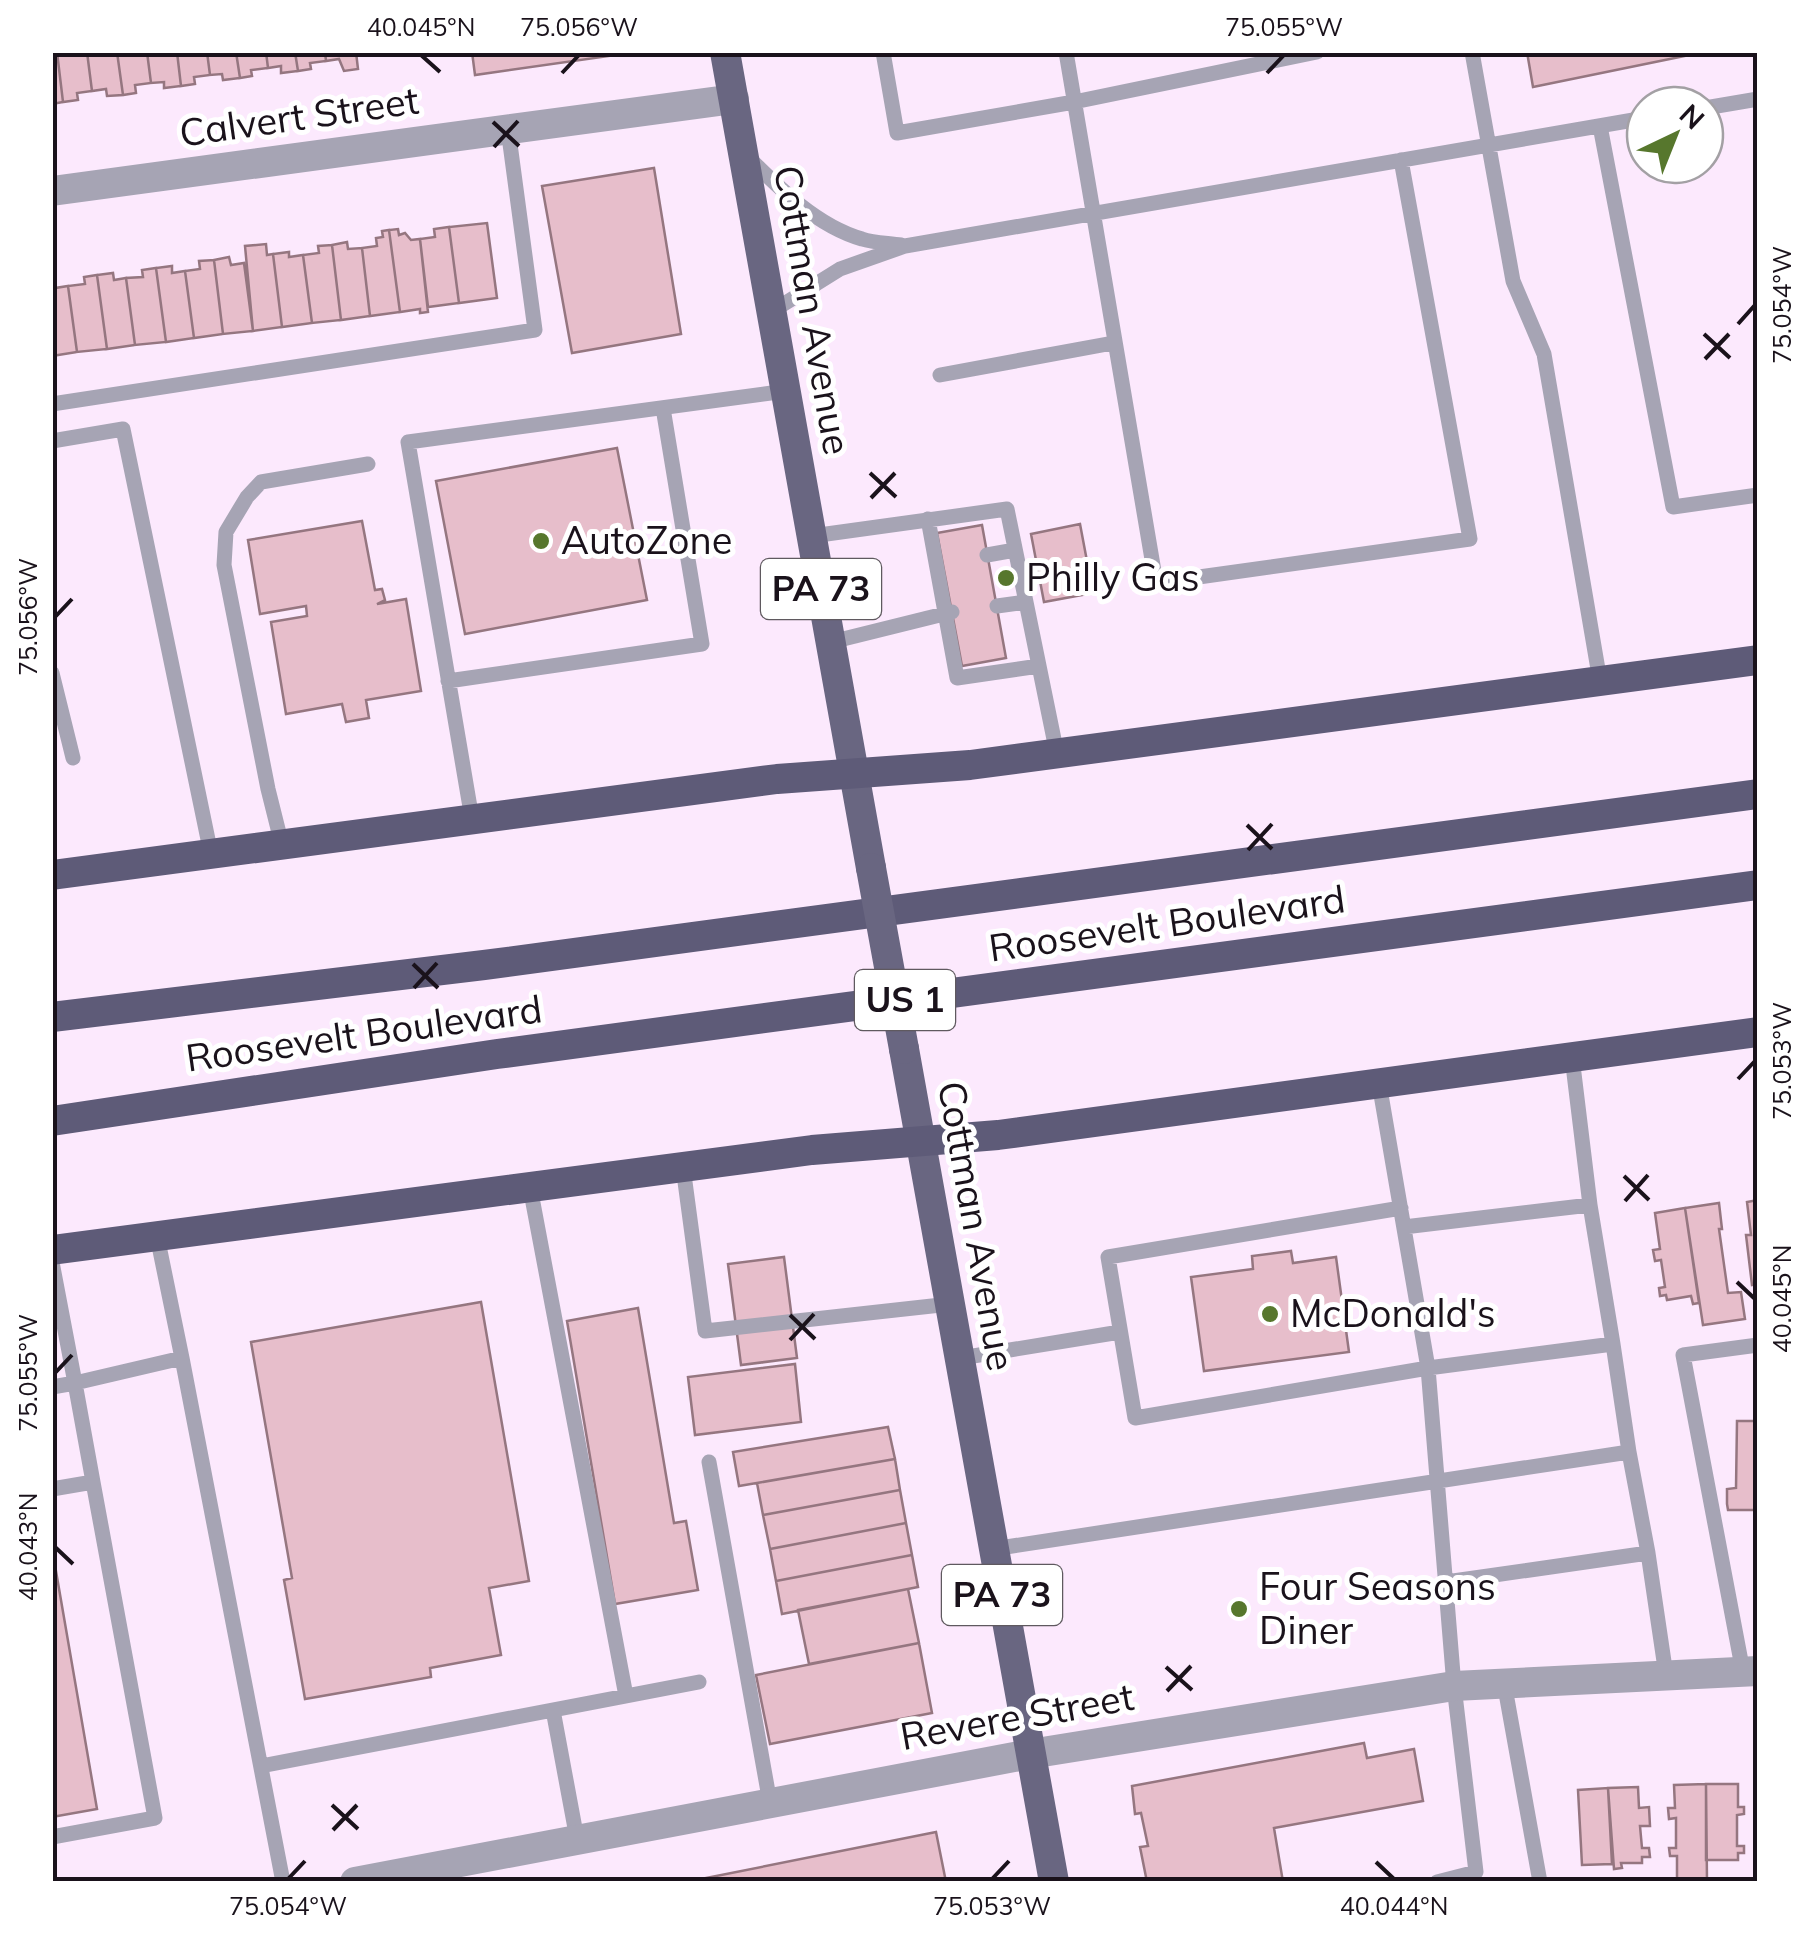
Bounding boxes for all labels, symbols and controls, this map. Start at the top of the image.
text: 40.045°N [367,11,475,42]
text: 75.056°W [520,11,638,42]
text: 75.055°W [1225,11,1343,42]
street label: Calvert Street [176,75,421,157]
north arrow [1625,85,1725,185]
text: N [1673,96,1712,136]
street label: Cottman Avenue [764,161,862,458]
text: 75.054°W [1766,246,1797,364]
place label: AutoZone [561,516,732,564]
marker: AutoZone [530,530,552,552]
place label: Philly Gas [1026,553,1200,601]
text: 75.056°W [12,558,43,676]
road number: PA 73 [761,559,881,619]
marker: Philly Gas [995,567,1017,589]
street label: Roosevelt Boulevard [986,874,1348,972]
road number: US 1 [855,970,955,1030]
street label: Roosevelt Boulevard [183,984,545,1082]
text: 75.053°W [1766,1002,1797,1120]
street label: Cottman Avenue [928,1077,1026,1374]
text: 40.045°N [1766,1245,1797,1353]
place label: McDonald's [1290,1289,1496,1337]
marker: McDonald's [1259,1303,1281,1325]
text: 75.055°W [12,1314,43,1432]
text: 40.043°N [12,1493,43,1601]
place label: Four Seasons Diner [1259,1562,1496,1654]
road number: PA 73 [942,1565,1062,1625]
marker: Four Seasons Diner [1228,1598,1250,1620]
street label: Revere Street [896,1672,1137,1760]
text: 75.054°W [229,1890,347,1921]
text: 75.053°W [933,1890,1051,1921]
text: 40.044°N [1340,1890,1448,1921]

